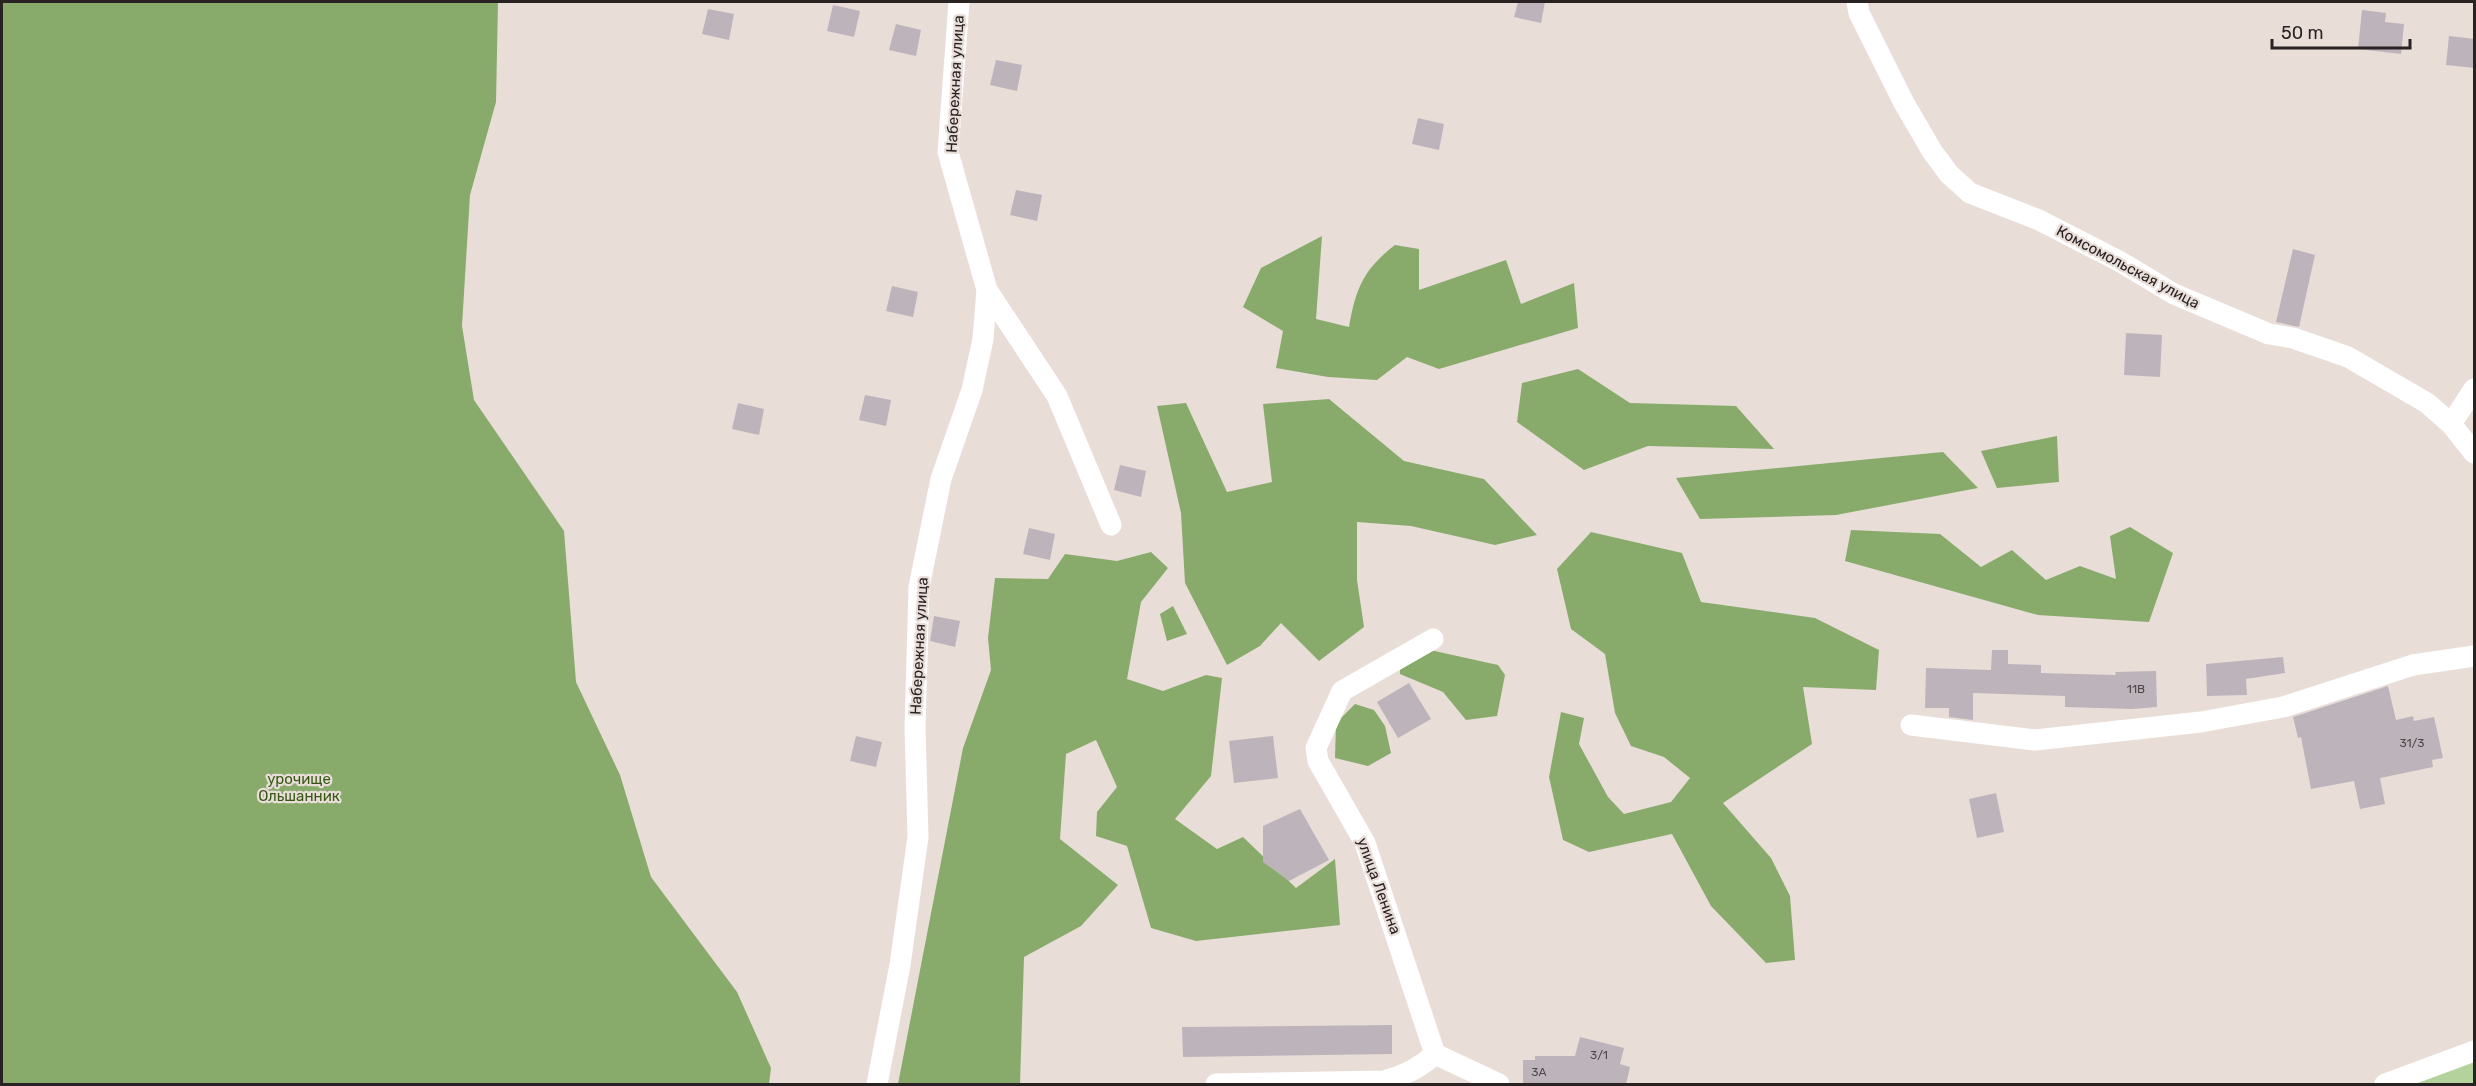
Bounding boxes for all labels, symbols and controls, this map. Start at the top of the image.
scale bar [2272,12,2410,50]
street label: Набережная улица [942,15,968,153]
text: 50 m [2281,22,2324,44]
street label: Комсомольская улица [2053,222,2203,312]
street label: Набережная улица [906,577,932,715]
house number: 11В [2127,682,2145,696]
house number: 31/3 [2399,736,2425,750]
park label: урочище Ольшанник [258,770,340,805]
street label: улица Ленина [1353,835,1405,937]
house number: 3/1 [1590,1048,1608,1062]
house number: 3А [1531,1065,1547,1079]

